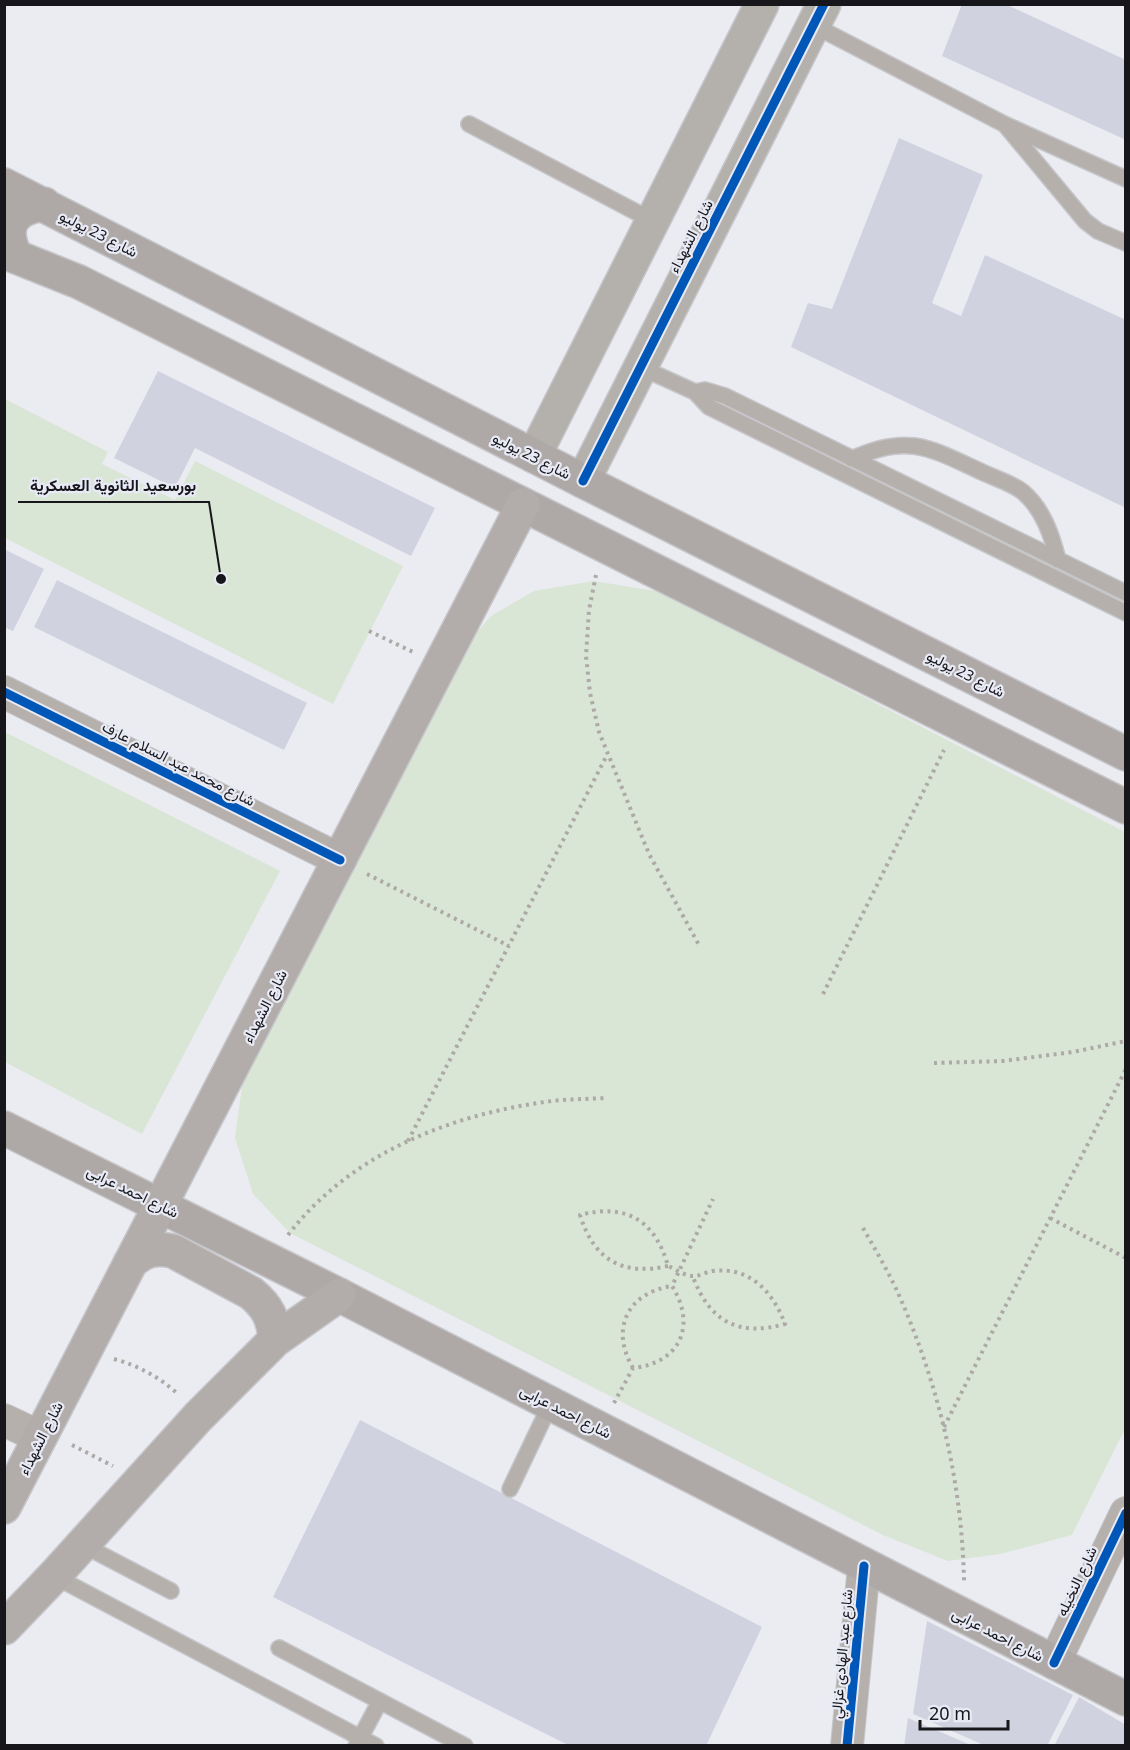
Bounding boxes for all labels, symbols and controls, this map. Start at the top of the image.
street label: شارع الشهداء [663,196,719,277]
street label: شارع 23 يوليو [56,205,141,263]
street label: شارع 23 يوليو [489,427,574,485]
callout: بورسعيد الثانوية العسكرية [18,468,209,502]
text: بورسعيد الثانوية العسكرية [30,474,196,496]
street label: شارع 23 يوليو [923,645,1008,703]
street label: شارع محمد عبد السلام عارف [98,716,259,812]
street label: شارع الشهداء [237,966,293,1047]
street label: شارع احمد عرابى [83,1160,182,1224]
street label: شارع احمد عرابى [516,1379,615,1444]
street label: شارع الشهداء [13,1398,69,1479]
street label: شارع النخيله [1051,1543,1103,1620]
street label: شارع عبد الهادى غزالي [825,1588,861,1720]
street label: شارع احمد عرابى [948,1602,1047,1667]
scale bar [920,1693,1008,1731]
text: 20 m [929,1701,971,1725]

